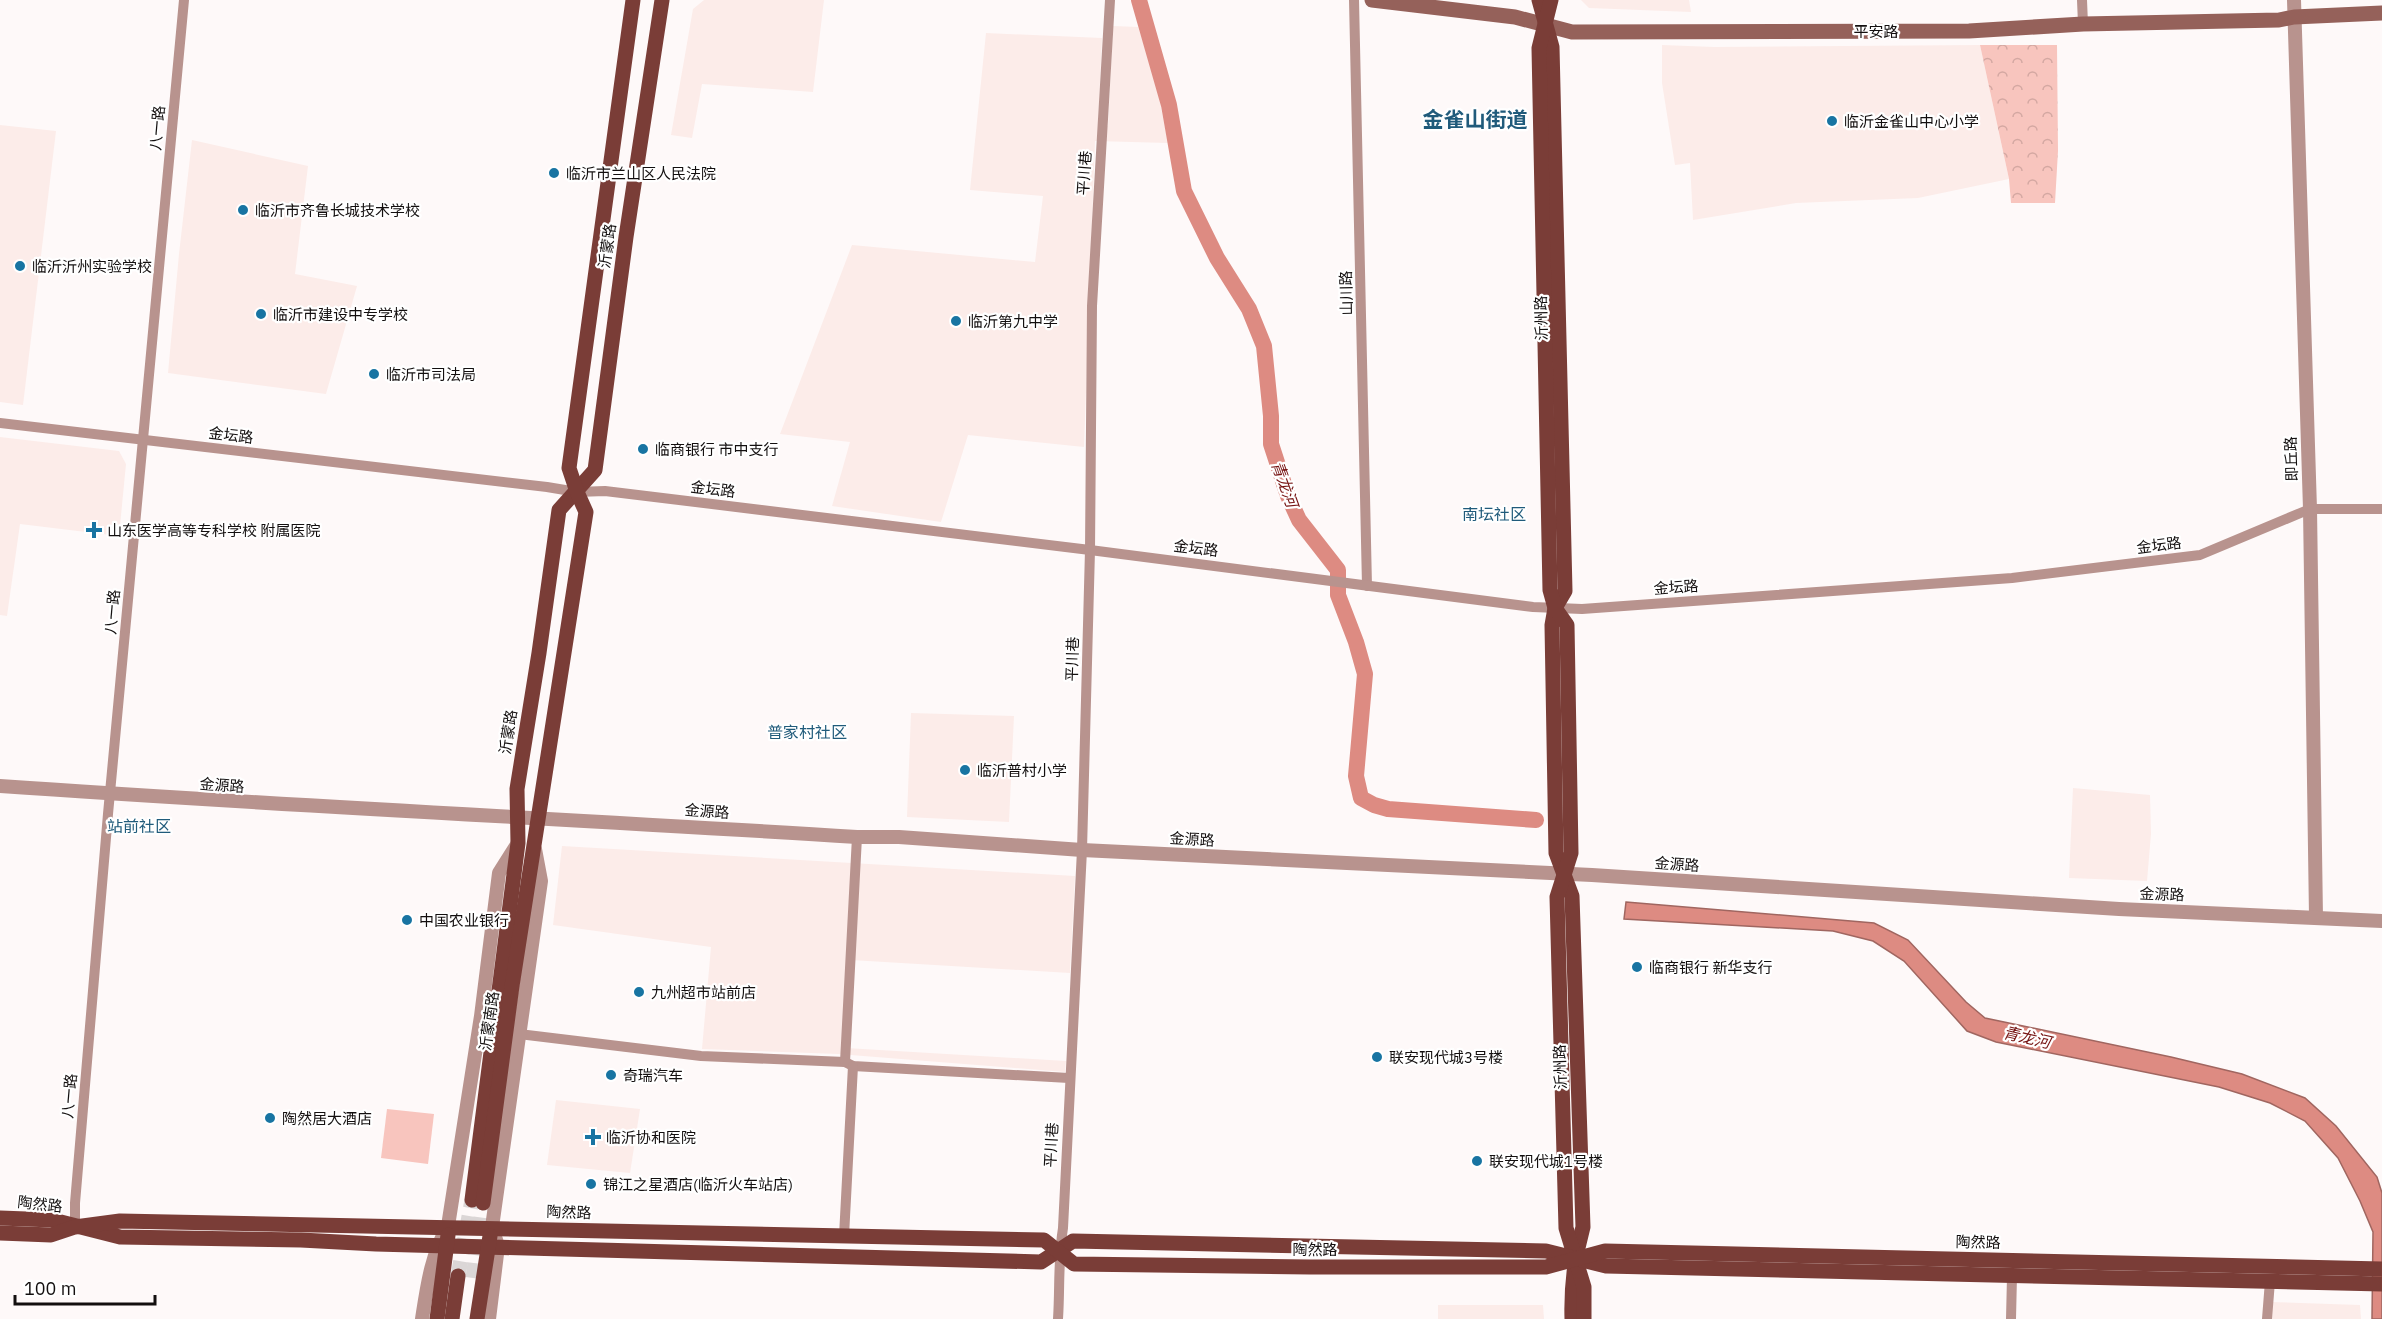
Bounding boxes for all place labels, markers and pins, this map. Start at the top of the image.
place label: 临沂金雀山中心小学 [1844,112,1979,131]
marker: 临沂金雀山中心小学 [1825,114,1839,128]
place label: 临沂市兰山区人民法院 [566,164,716,183]
marker: 临沂市兰山区人民法院 [547,166,561,180]
place label: 临沂市齐鲁长城技术学校 [255,201,420,220]
marker: 临沂市齐鲁长城技术学校 [236,203,250,217]
place label: 临沂沂州实验学校 [32,257,152,276]
marker: 临沂沂州实验学校 [13,259,27,273]
place label: 临沂市建设中专学校 [273,305,408,324]
marker: 临沂市建设中专学校 [254,307,268,321]
place label: 临沂第九中学 [968,312,1058,331]
marker: 临沂第九中学 [949,314,963,328]
place label: 临沂市司法局 [386,365,476,384]
marker: 临沂市司法局 [367,367,381,381]
place label: 临商银行 市中支行 [655,440,779,459]
marker: 临商银行 市中支行 [636,442,650,456]
marker: 山东医学高等专科学校 附属医院 [85,521,103,539]
place label: 山东医学高等专科学校 附属医院 [107,521,321,540]
place label: 临沂普村小学 [977,761,1067,780]
marker: 临沂普村小学 [958,763,972,777]
place label: 中国农业银行 [419,911,509,930]
marker: 中国农业银行 [400,913,414,927]
place label: 临商银行 新华支行 [1649,958,1773,977]
marker: 临商银行 新华支行 [1630,960,1644,974]
place label: 九州超市站前店 [651,983,756,1002]
marker: 九州超市站前店 [632,985,646,999]
place label: 联安现代城3号楼 [1389,1048,1503,1067]
marker: 联安现代城3号楼 [1370,1050,1384,1064]
place label: 奇瑞汽车 [623,1066,683,1085]
marker: 奇瑞汽车 [604,1068,618,1082]
place label: 陶然居大酒店 [282,1109,372,1128]
marker: 陶然居大酒店 [263,1111,277,1125]
marker: 临沂协和医院 [584,1128,602,1146]
place label: 临沂协和医院 [606,1128,696,1147]
place label: 联安现代城1号楼 [1489,1152,1603,1171]
marker: 联安现代城1号楼 [1470,1154,1484,1168]
place label: 锦江之星酒店(临沂火车站店) [603,1175,793,1194]
marker: 锦江之星酒店(临沂火车站店) [584,1177,598,1191]

